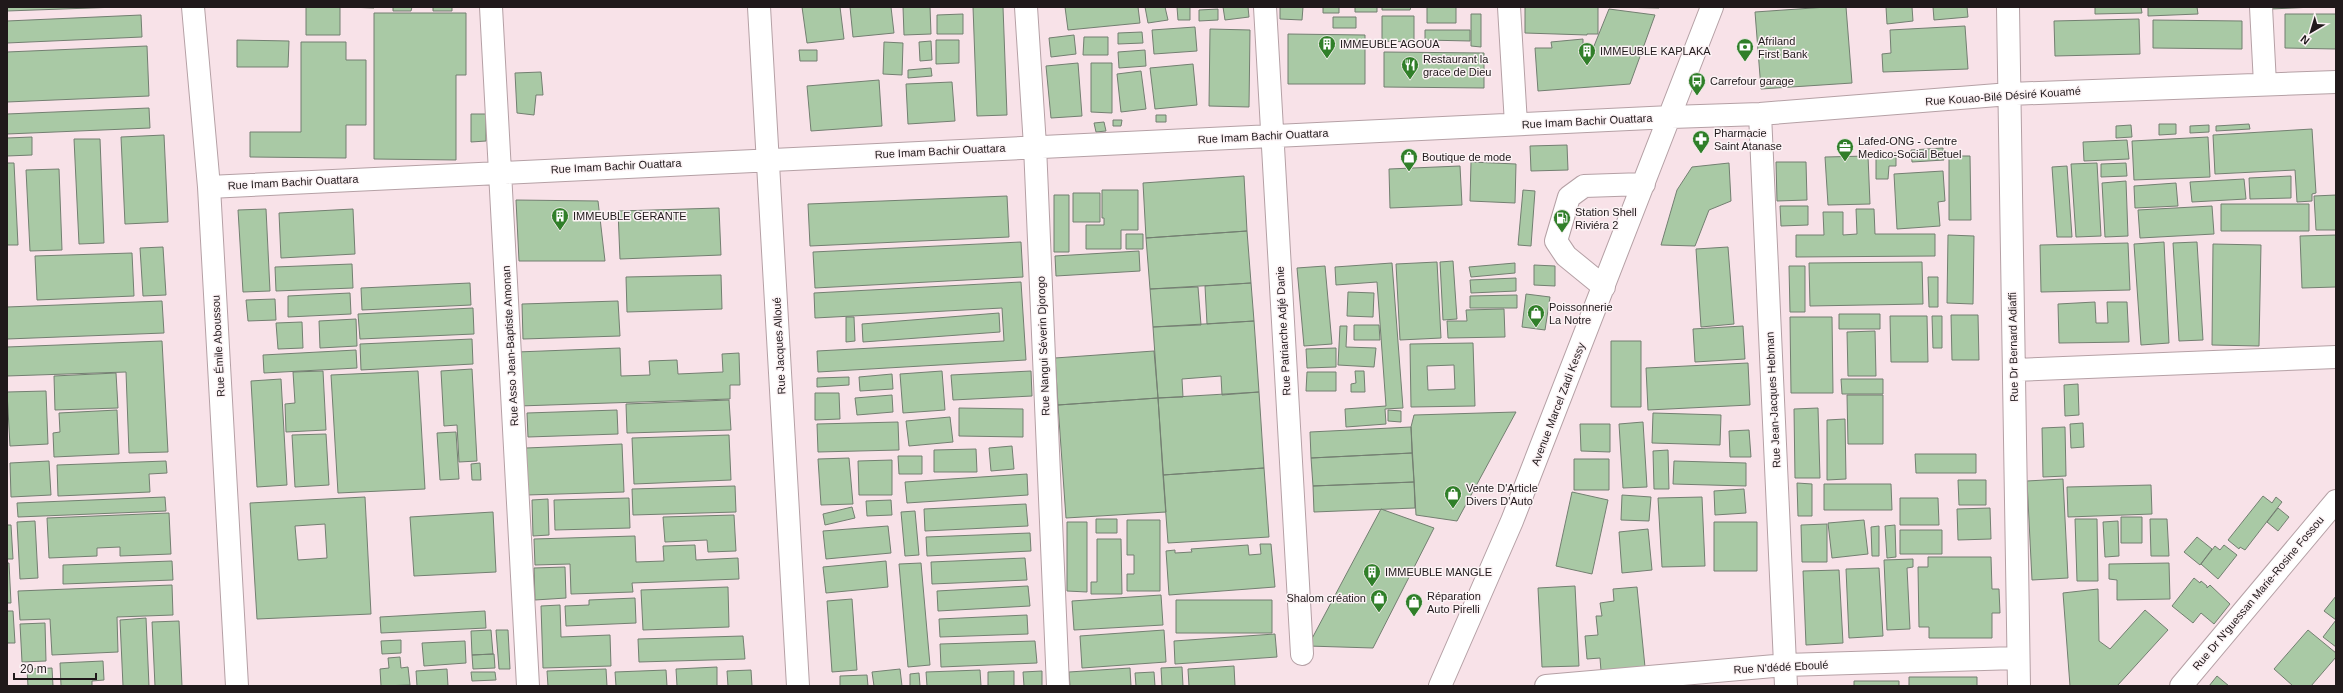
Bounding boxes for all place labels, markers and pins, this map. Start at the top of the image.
building icon: IMMEUBLE AGOUA [1317,34,1337,59]
place label: Afriland First Bank [1758,35,1808,60]
bank icon: Afriland First Bank [1735,37,1755,62]
place label: IMMEUBLE AGOUA [1340,38,1440,50]
building icon: IMMEUBLE KAPLAKA [1577,41,1597,66]
place label: IMMEUBLE KAPLAKA [1600,45,1711,57]
place label: Restaurant la grace de Dieu [1423,53,1492,78]
restaurant icon: Restaurant la grace de Dieu [1400,55,1420,80]
bus stop icon: Carrefour garage [1687,71,1707,96]
place label: Carrefour garage [1710,75,1794,87]
place label: Pharmacie Saint Atanase [1714,127,1782,152]
pharmacy icon: Pharmacie Saint Atanase [1691,129,1711,154]
place label: Lafed-ONG - Centre Medico-Social Betuel [1858,135,1961,160]
office icon: Lafed-ONG - Centre Medico-Social Betuel [1835,137,1855,162]
shop icon: Boutique de mode [1399,147,1419,172]
place label: Boutique de mode [1422,151,1511,163]
building icon: IMMEUBLE GERANTE [550,206,570,231]
place label: Station Shell Riviéra 2 [1575,206,1637,231]
fuel station icon: Station Shell Riviéra 2 [1552,208,1572,233]
place label: IMMEUBLE GERANTE [573,210,687,222]
place label: Poissonnerie La Notre [1549,301,1613,326]
shop icon: Poissonnerie La Notre [1526,303,1546,328]
place label: Vente D'Article Divers D'Auto [1466,482,1538,507]
shop icon: Vente D'Article Divers D'Auto [1443,484,1463,509]
building icon: IMMEUBLE MANGLE [1362,562,1382,587]
place label: IMMEUBLE MANGLE [1385,566,1492,578]
shop icon: Shalom création [1369,588,1389,613]
place label: Réparation Auto Pirelli [1427,590,1481,615]
place label: Shalom création [1287,592,1366,604]
shop icon: Réparation Auto Pirelli [1404,592,1424,617]

